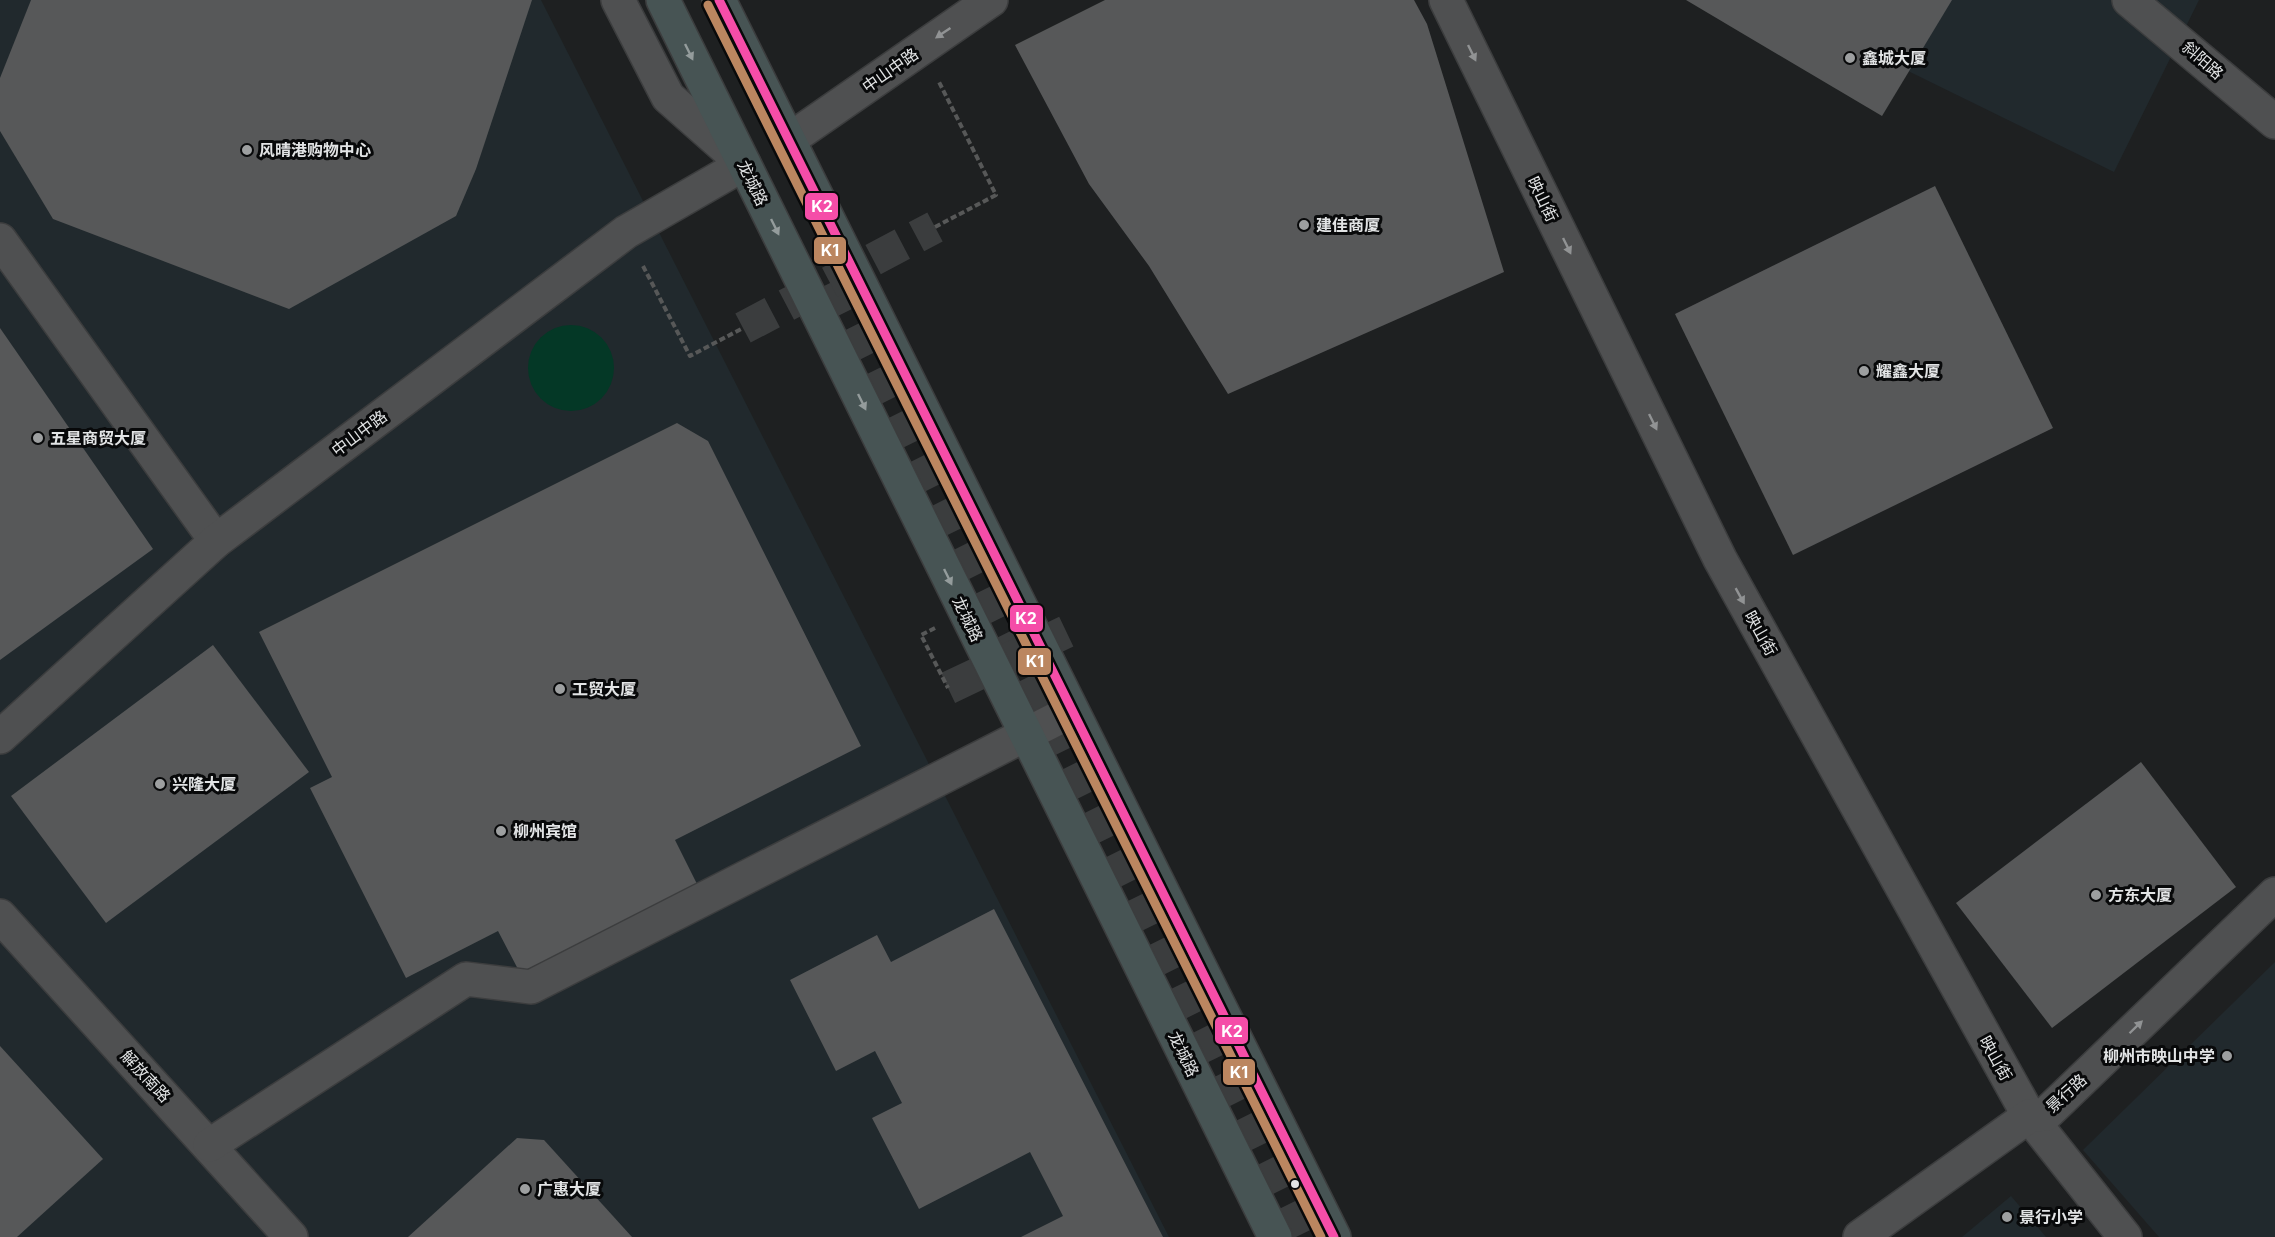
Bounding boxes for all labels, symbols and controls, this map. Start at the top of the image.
one-way arrow [935,27,951,38]
street label: 斜阳路 [2178,37,2228,83]
street label: 中山中路 [858,43,922,97]
one-way arrow [684,44,693,61]
one-way arrow [1467,44,1476,61]
place label: 鑫城大厦 [1862,48,1926,68]
marker: 鑫城大厦 [1843,51,1857,65]
place label: 风晴港购物中心 [259,140,371,160]
marker: 风晴港购物中心 [240,143,254,157]
street label: 龙城路 [733,157,773,209]
street label: 映山街 [1523,173,1563,225]
line badge: K2 [804,192,839,221]
text: K2 [811,196,833,216]
place label: 建佳商厦 [1316,215,1380,235]
marker: 建佳商厦 [1297,218,1311,232]
one-way arrow [771,219,780,236]
line badge: K1 [813,236,847,265]
one-way arrow [1562,238,1571,255]
text: K1 [821,240,839,260]
place label: 耀鑫大厦 [1876,361,1940,381]
marker: 耀鑫大厦 [1857,364,1871,378]
one-way arrow [857,394,866,411]
street label: 中山中路 [327,406,391,460]
one-way arrow [1648,413,1657,430]
place label: 五星商贸大厦 [50,428,146,448]
marker: 五星商贸大厦 [31,431,45,445]
one-way arrow [943,569,953,586]
one-way arrow [1735,588,1745,605]
street label: 龙城路 [948,593,988,645]
line badge: K2 [1009,604,1044,633]
street label: 映山街 [1741,607,1781,659]
text: K2 [1015,608,1037,628]
line badge: K1 [1017,647,1052,676]
text: K1 [1026,651,1044,671]
place label: 工贸大厦 [572,679,636,699]
marker: 工贸大厦 [553,682,567,696]
place label: 兴隆大厦 [172,774,236,794]
marker: 兴隆大厦 [153,777,167,791]
place label: 柳州宾馆 [513,821,577,841]
marker: 柳州宾馆 [494,824,508,838]
place label: 方东大厦 [2108,885,2172,905]
marker: 方东大厦 [2089,888,2103,902]
line badge: K2 [1214,1016,1249,1045]
one-way arrow [2129,1020,2144,1034]
text: K2 [1221,1021,1243,1041]
street label: 龙城路 [1164,1028,1204,1080]
street label: 映山街 [1976,1032,2016,1084]
street label: 解放南路 [117,1046,175,1106]
place label: 柳州市映山中学 [2103,1046,2215,1066]
marker: 柳州市映山中学 [2220,1049,2234,1063]
line badge: K1 [1222,1058,1256,1086]
text: K1 [1230,1062,1248,1082]
street label: 景行路 [2041,1070,2091,1116]
unlabelled marker [1289,1178,1301,1190]
place label: 广惠大厦 [537,1179,601,1199]
marker: 广惠大厦 [518,1182,532,1196]
place label: 景行小学 [2019,1207,2083,1227]
marker: 景行小学 [2000,1210,2014,1224]

